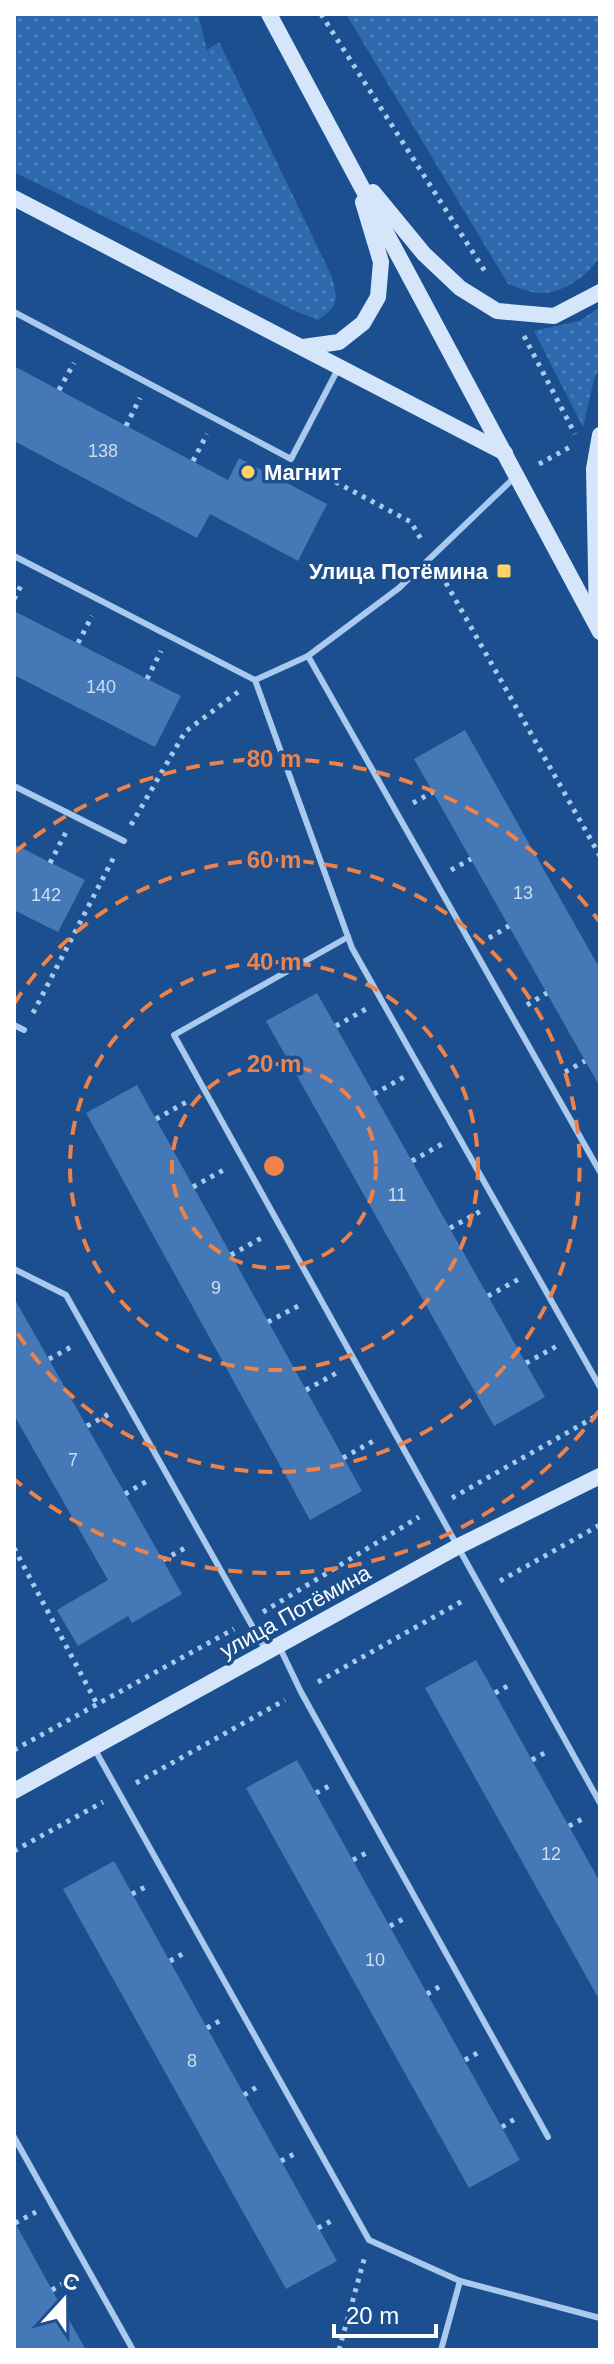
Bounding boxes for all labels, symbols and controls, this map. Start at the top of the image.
house number: 138 [88,441,118,461]
place label: Магнит [264,460,342,485]
marker: Магнит [239,463,257,481]
place label: Улица Потёмина [309,559,489,584]
marker: Улица Потёмина [495,562,513,580]
house number: 140 [86,677,116,697]
text: 80 m [247,745,301,772]
text: 60 m [247,846,301,873]
house number: 13 [513,883,533,903]
house number: 142 [31,885,61,905]
text: 40 m [247,948,301,975]
text: 20 m [247,1050,301,1077]
centre of rings [260,1152,288,1180]
house number: 11 [388,1185,406,1205]
house number: 9 [211,1278,221,1298]
house number: 7 [68,1450,78,1470]
street label: улица Потёмина [216,1559,376,1663]
house number: 12 [541,1844,561,1864]
house number: 10 [365,1950,385,1970]
house number: 8 [187,2051,197,2071]
north arrow [24,2260,104,2340]
text: С [59,2267,83,2296]
scale bar [334,2288,436,2338]
text: 20 m [346,2302,399,2329]

